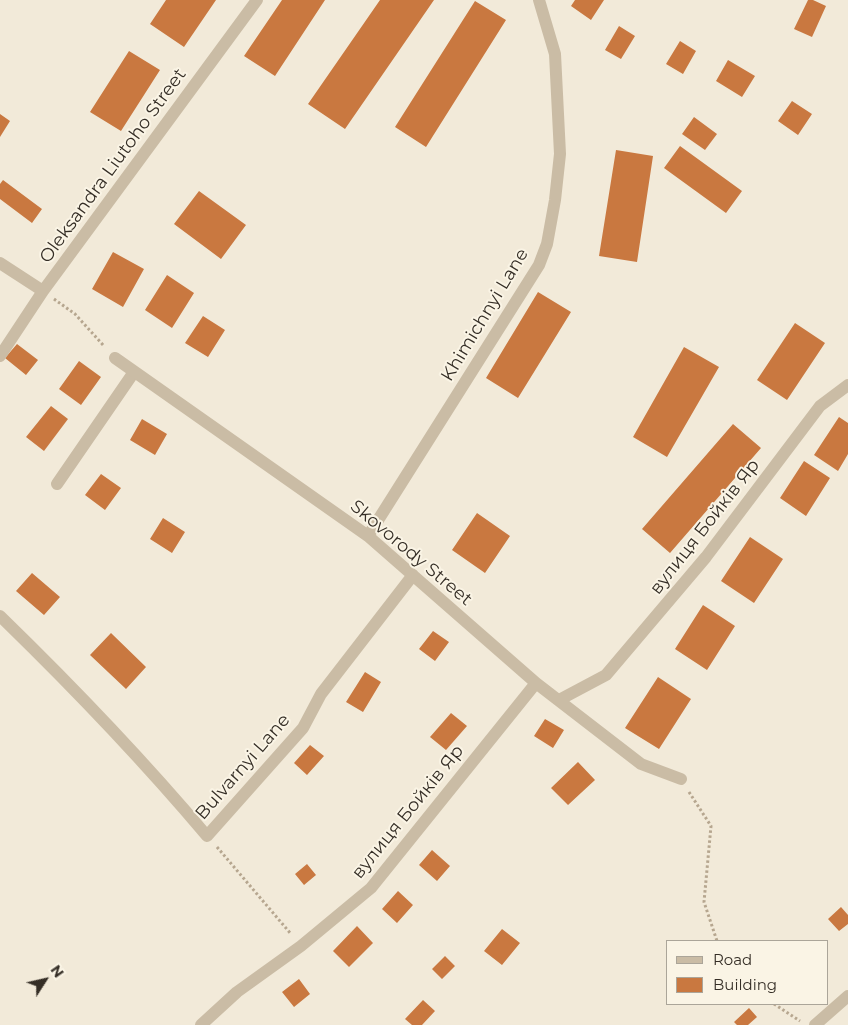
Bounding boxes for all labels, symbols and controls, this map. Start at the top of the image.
street label: Oleksandra Liutoho Street [35,64,191,268]
street label: Khimichnyi Lane [437,245,533,385]
street label: вулиця Бойків Яр [645,455,765,599]
street label: Skovorody Street [346,496,476,610]
street label: Bulvarnyi Lane [191,710,295,824]
street label: вулиця Бойків Яр [347,741,469,883]
legend [666,940,828,1005]
text: Road [713,950,752,969]
north arrow [20,955,70,1005]
text: N [47,962,68,981]
text: Building [713,975,777,994]

